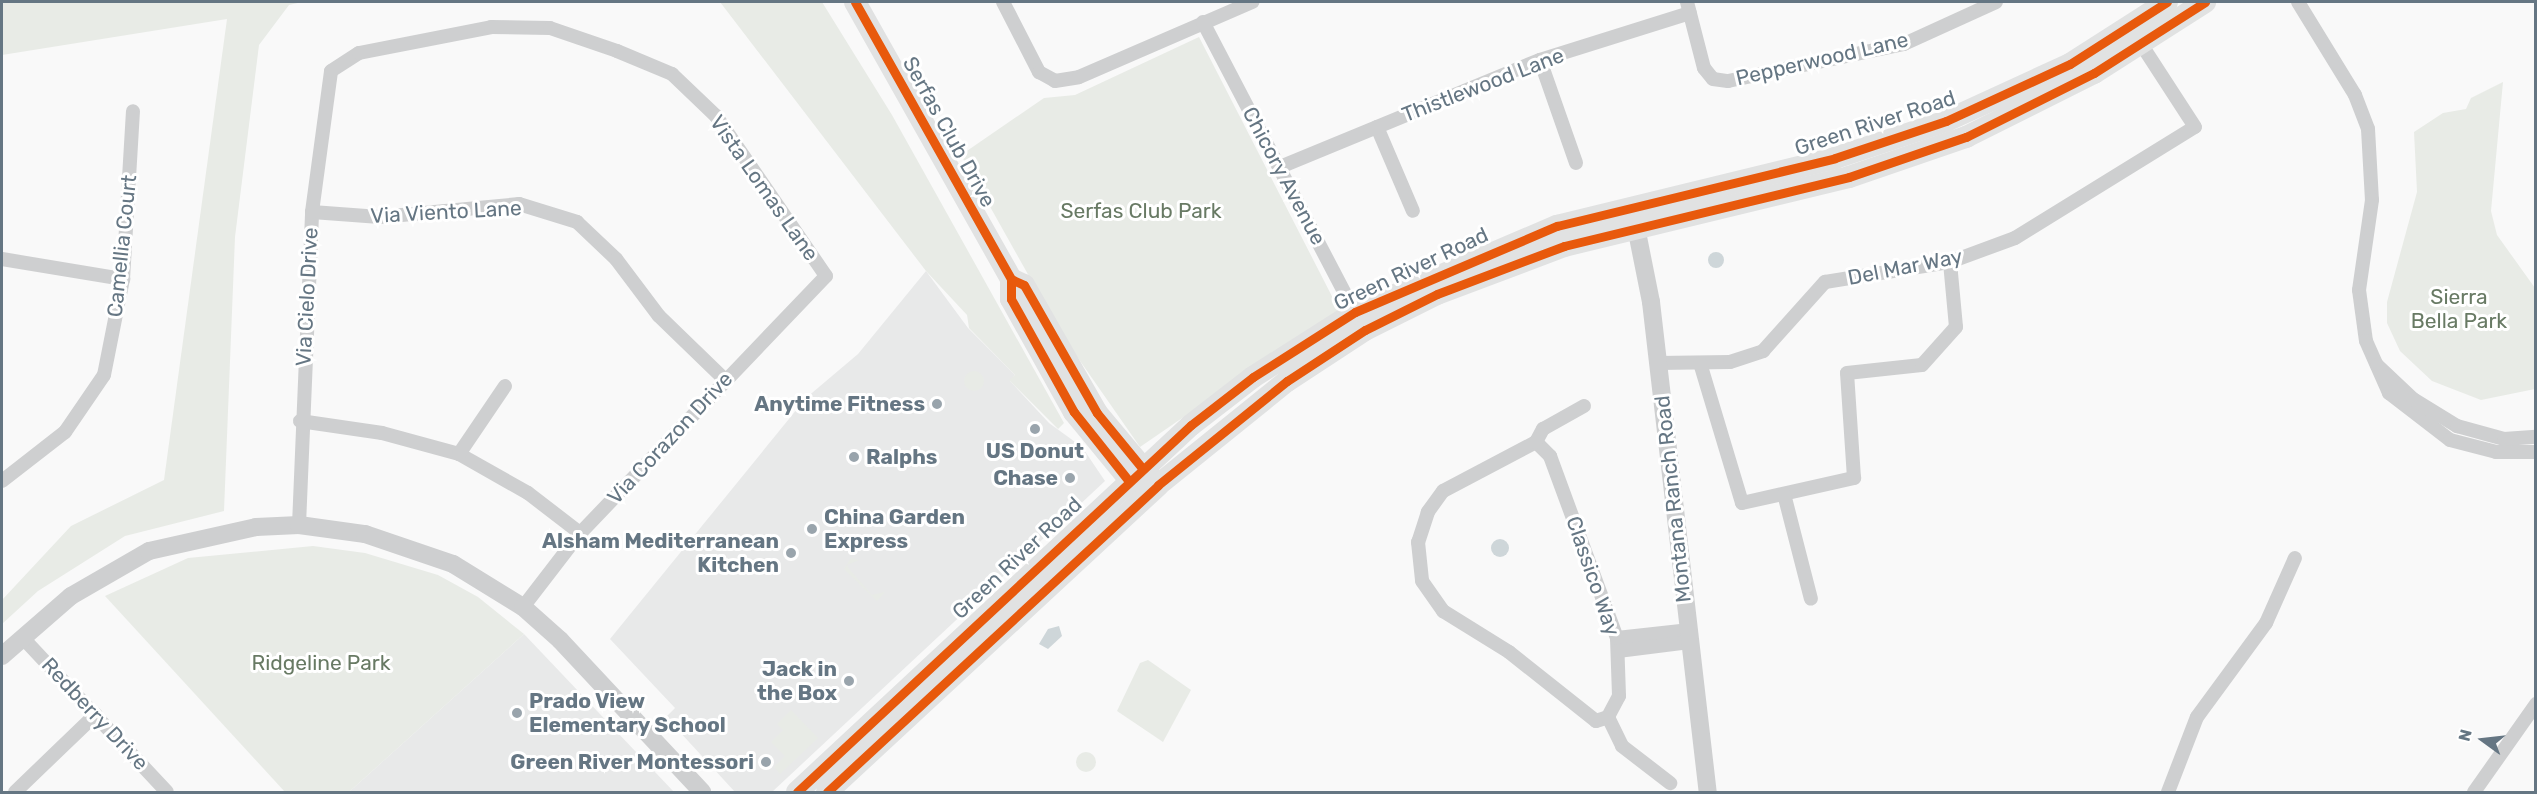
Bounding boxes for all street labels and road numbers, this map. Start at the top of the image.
street label: Pepperwood Lane [1733,27,1911,91]
street label: Thistlewood Lane [1399,43,1567,127]
street label: Serfas Club Drive [897,52,1001,212]
street label: Green River Road [1791,85,1959,161]
street label: Chicory Avenue [1237,102,1331,250]
street label: Vista Lomas Lane [704,110,824,266]
street label: Camellia Court [102,174,142,318]
street label: Via Viento Lane [369,195,523,229]
street label: Green River Road [1329,222,1493,316]
street label: Via Cielo Drive [291,227,323,367]
street label: Del Mar Way [1845,243,1965,291]
street label: Via Corazon Drive [602,367,738,509]
street label: Montana Ranch Road [1650,394,1696,604]
street label: Green River Road [947,491,1087,625]
street label: Classico Way [1561,513,1625,639]
street label: Redberry Drive [36,652,154,776]

